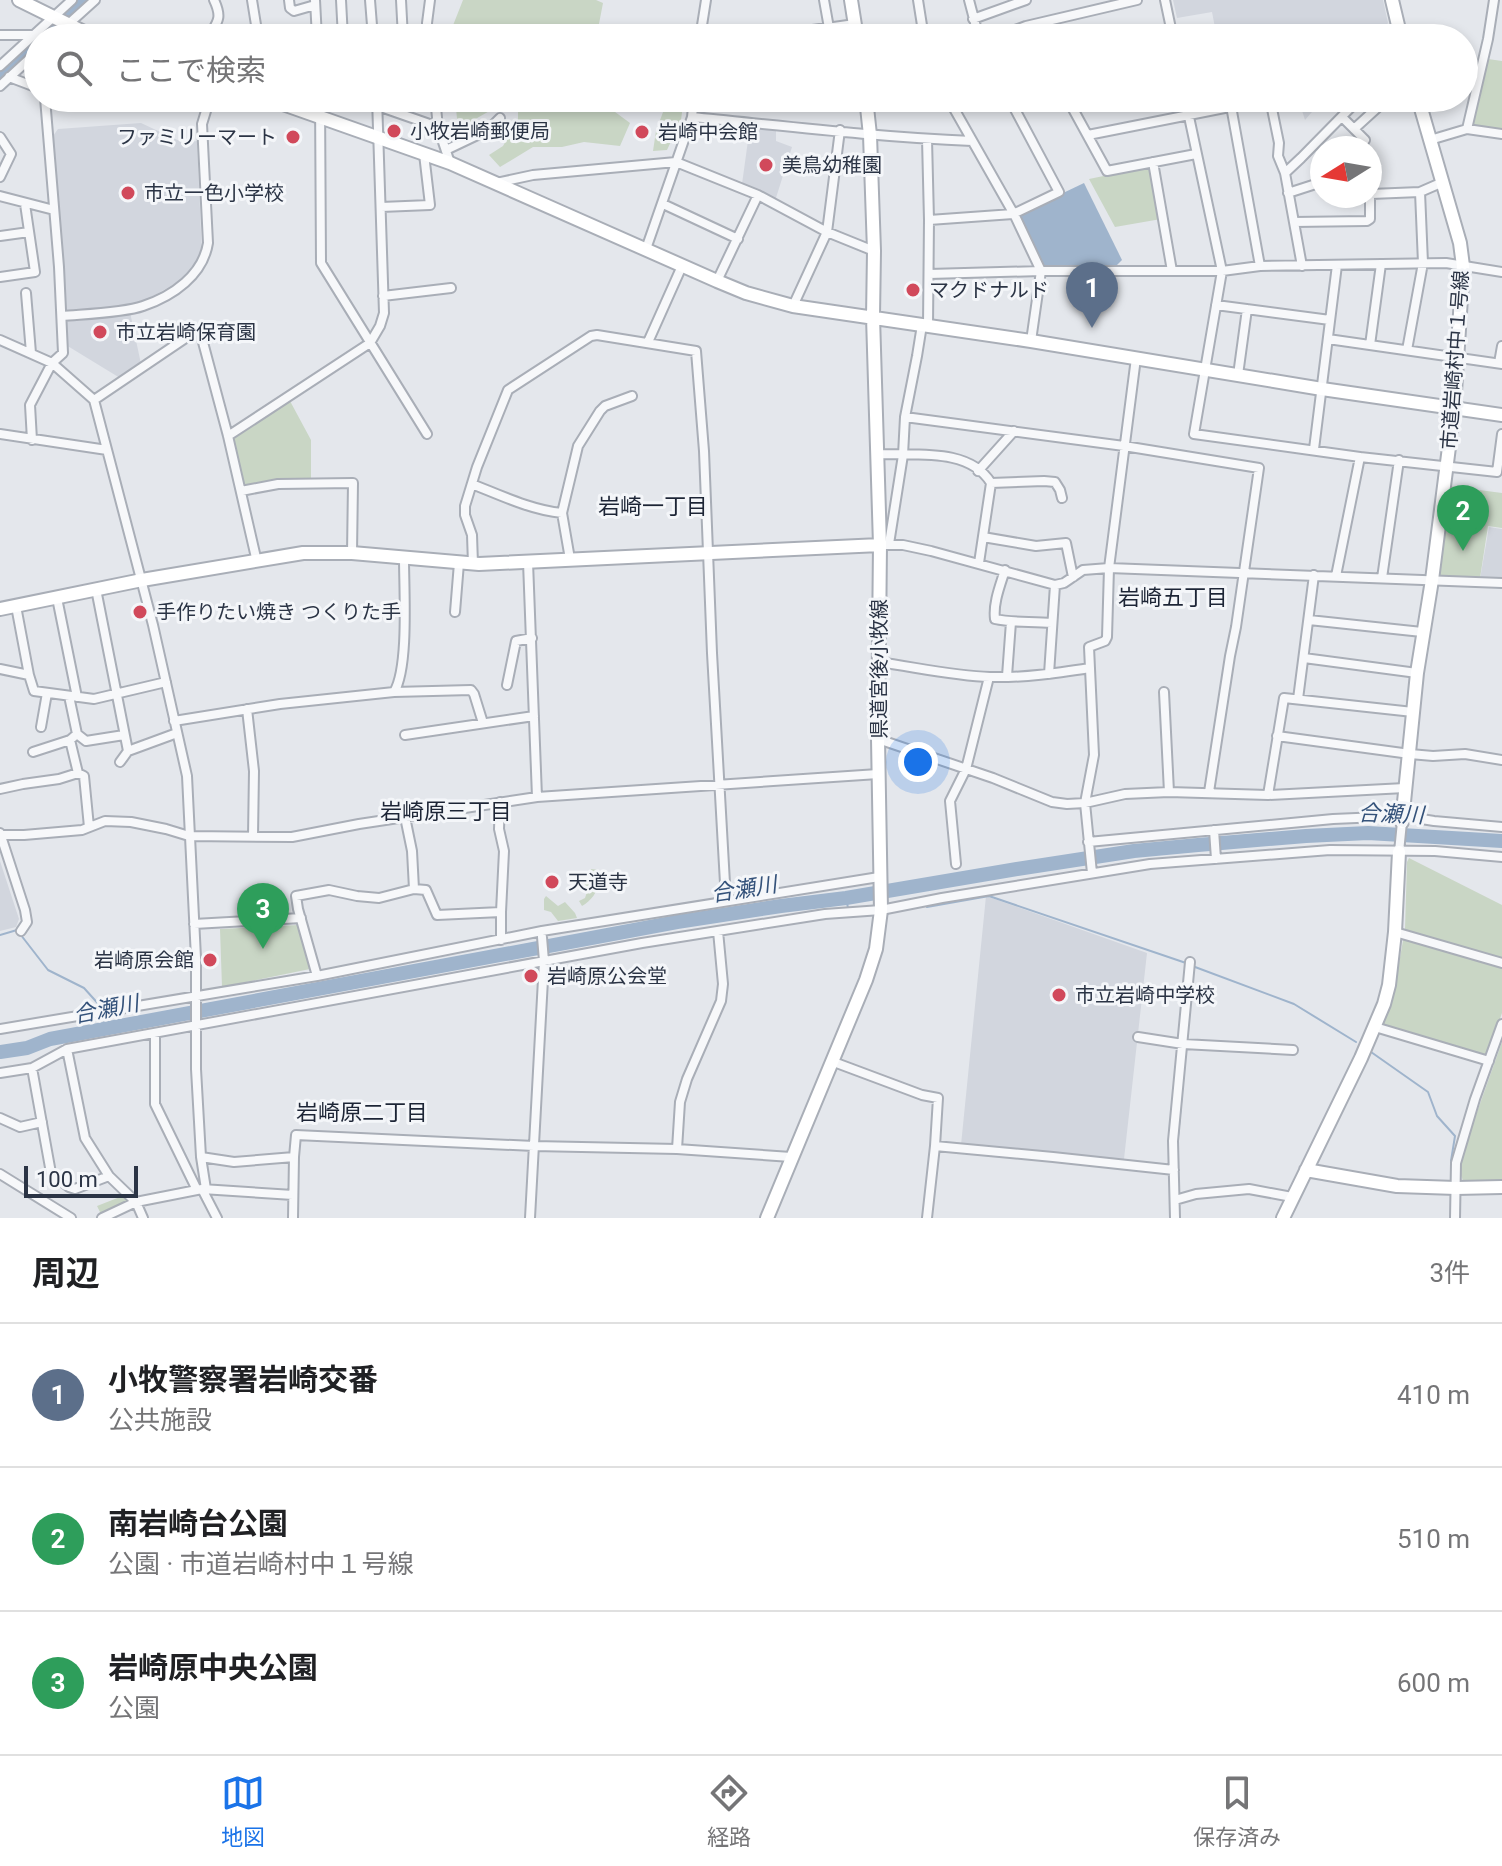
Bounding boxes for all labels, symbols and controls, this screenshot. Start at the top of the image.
search box [24,24,1478,112]
icon: search [52,46,96,90]
text: ここで検索 [116,53,266,88]
place label: 小牧岩崎郵便局 [410,119,550,143]
place label: 岩崎中会館 [658,120,758,144]
marker: 小牧岩崎郵便局 [385,122,403,140]
marker: 岩崎中会館 [633,123,651,141]
place label: ファミリーマート [117,125,277,149]
marker: ファミリーマート [284,128,302,146]
north arrow [1310,136,1382,208]
place label: 美鳥幼稚園 [782,153,882,177]
marker: 美鳥幼稚園 [757,156,775,174]
place label: 市立一色小学校 [144,181,284,205]
marker: 市立一色小学校 [119,184,137,202]
pin: 1 [1066,262,1118,328]
street label: 市道岩崎村中１号線 [1437,269,1473,451]
place label: マクドナルド [929,278,1049,302]
marker: マクドナルド [904,281,922,299]
place label: 市立岩崎保育園 [116,320,256,344]
marker: 市立岩崎保育園 [91,323,109,341]
pin: 2 [1437,485,1489,551]
district label: 岩崎一丁目 [598,494,708,519]
district label: 岩崎五丁目 [1118,585,1228,610]
street label: 県道宮後小牧線 [867,599,891,739]
place label: 手作りたい焼き つくりた手 [156,600,401,624]
marker: 手作りたい焼き つくりた手 [131,603,149,621]
your location [898,742,938,782]
district label: 岩崎原三丁目 [380,799,512,824]
water label: 合瀬川 [1358,800,1426,828]
place label: 天道寺 [568,870,628,894]
water label: 合瀬川 [709,871,781,907]
marker: 天道寺 [543,873,561,891]
pin: 3 [237,883,289,949]
place label: 岩崎原会館 [94,948,194,972]
marker: 岩崎原会館 [201,951,219,969]
place label: 岩崎原公会堂 [547,964,667,988]
marker: 岩崎原公会堂 [522,967,540,985]
place label: 市立岩崎中学校 [1075,983,1215,1007]
marker: 市立岩崎中学校 [1050,986,1068,1004]
water label: 合瀬川 [71,990,143,1028]
district label: 岩崎原二丁目 [296,1100,428,1125]
scale bar [24,1162,138,1198]
text: 100 m [36,1167,98,1192]
text: 周辺 [32,1253,100,1293]
text: 3件 [1429,1258,1470,1288]
text: 小牧警察署岩崎交番 [108,1362,378,1397]
text: 1 [51,1380,65,1410]
text: 410 m [1397,1380,1470,1410]
text: 公共施設 [108,1405,212,1435]
text: 南岩崎台公園 [108,1506,288,1541]
text: 2 [51,1524,65,1554]
text: 510 m [1397,1524,1470,1554]
text: 公園 · 市道岩崎村中１号線 [108,1549,414,1579]
text: 岩崎原中央公園 [108,1650,318,1685]
text: 3 [51,1668,65,1698]
text: 600 m [1397,1668,1470,1698]
text: 公園 [108,1693,160,1723]
tab: 地図 [221,1771,265,1851]
tab: 経路 [707,1771,751,1851]
tab: 保存済み [1193,1771,1281,1851]

